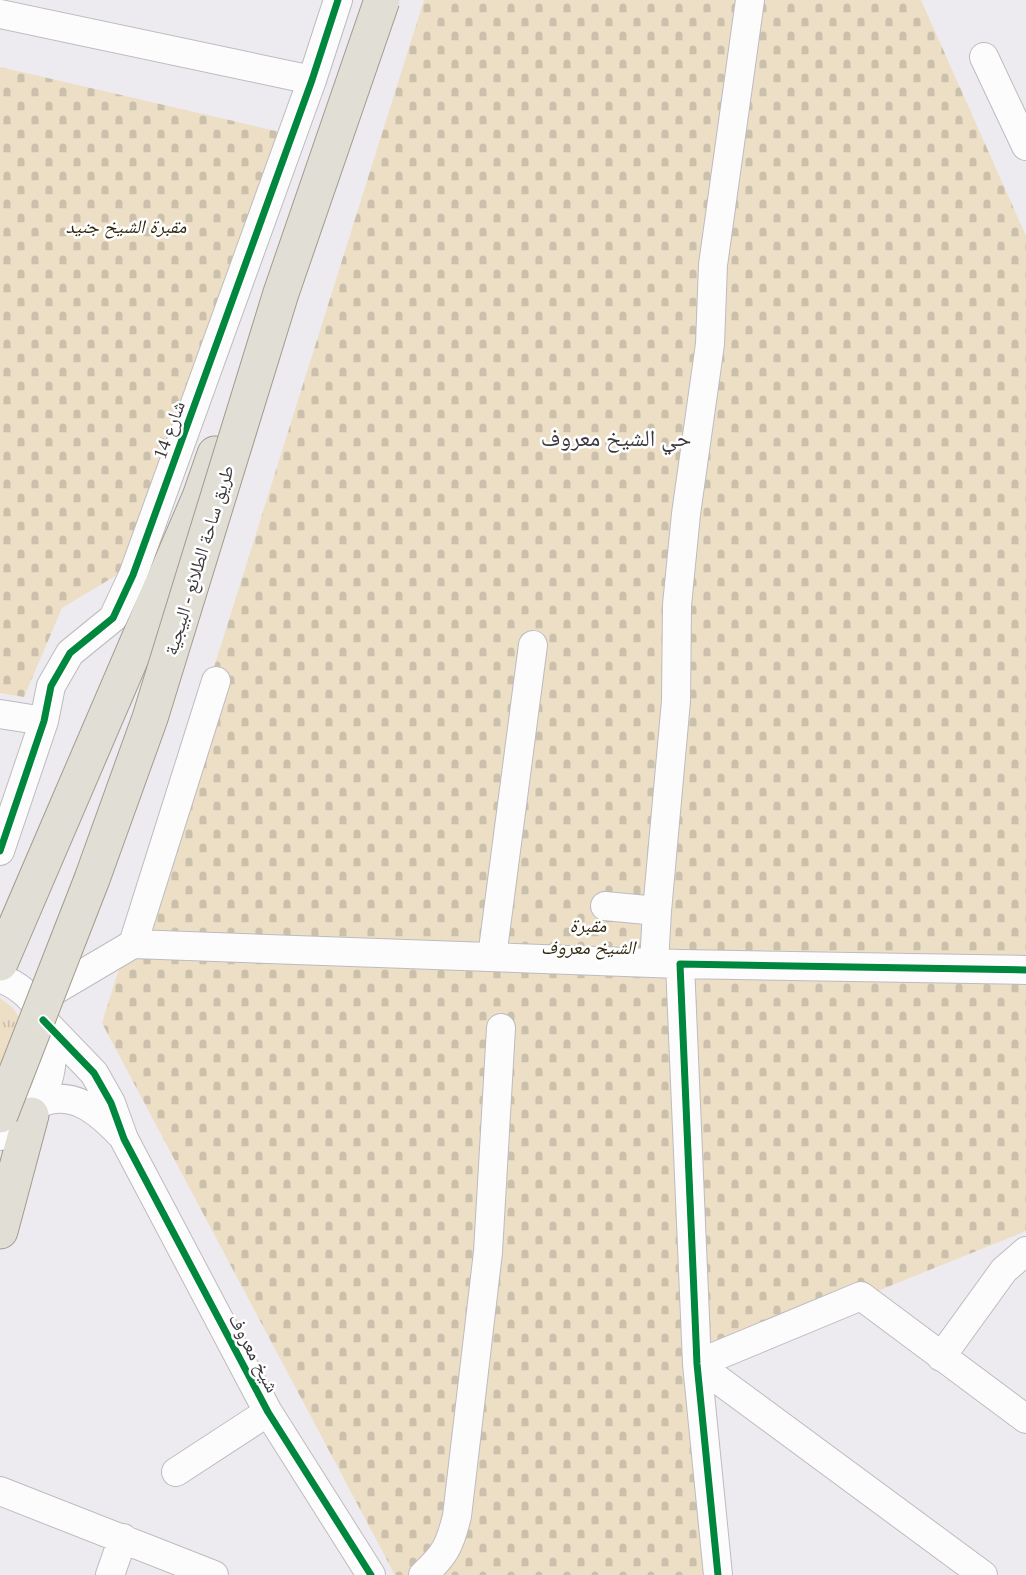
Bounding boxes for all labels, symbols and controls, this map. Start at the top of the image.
park label: مقبرة الشيخ جنيد [66,216,187,239]
street label: شارع 14 [149,398,190,462]
district label: حي الشيخ معروف [541,426,691,456]
street label: طريق ساحة الطلائع - البيجية [160,462,240,658]
park label: مقبرة الشيخ معروف [541,915,637,960]
street label: شیخ معروف [223,1310,283,1397]

